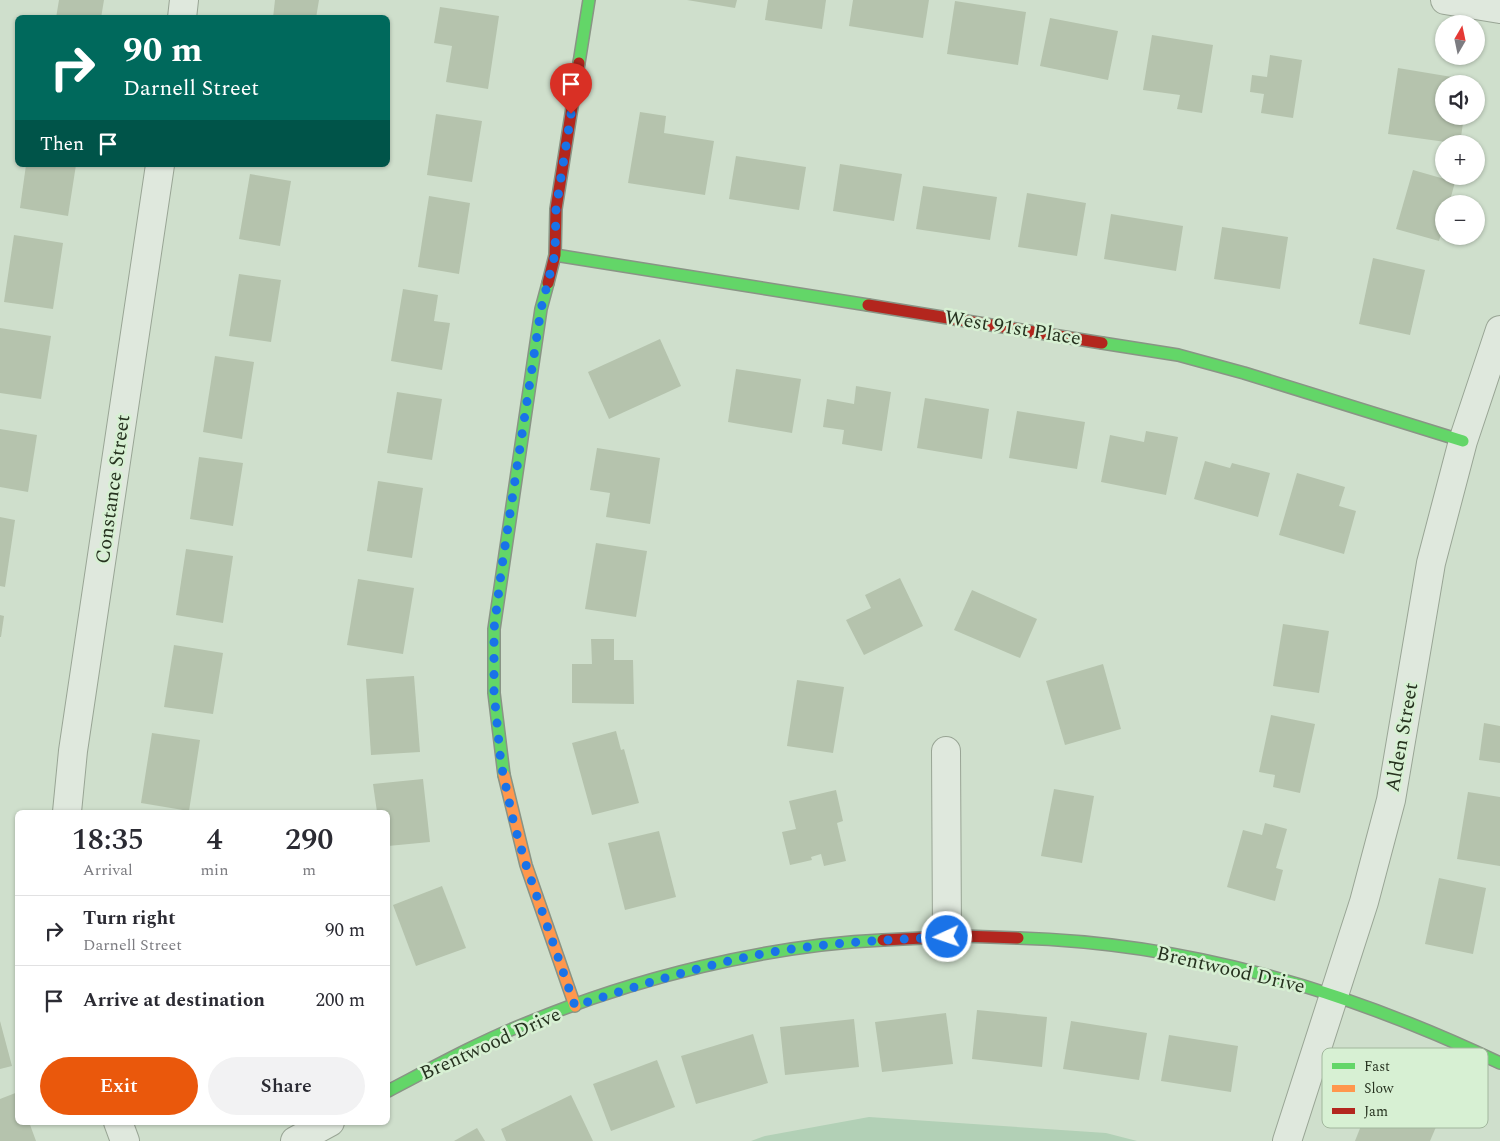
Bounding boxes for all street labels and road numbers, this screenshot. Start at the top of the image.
street label: West 91st Place [943,302,1083,354]
street label: Constance Street [88,412,138,566]
street label: Alden Street [1378,680,1426,794]
street label: Brentwood Drive [1154,938,1308,1002]
street label: Brentwood Drive [415,999,566,1088]

